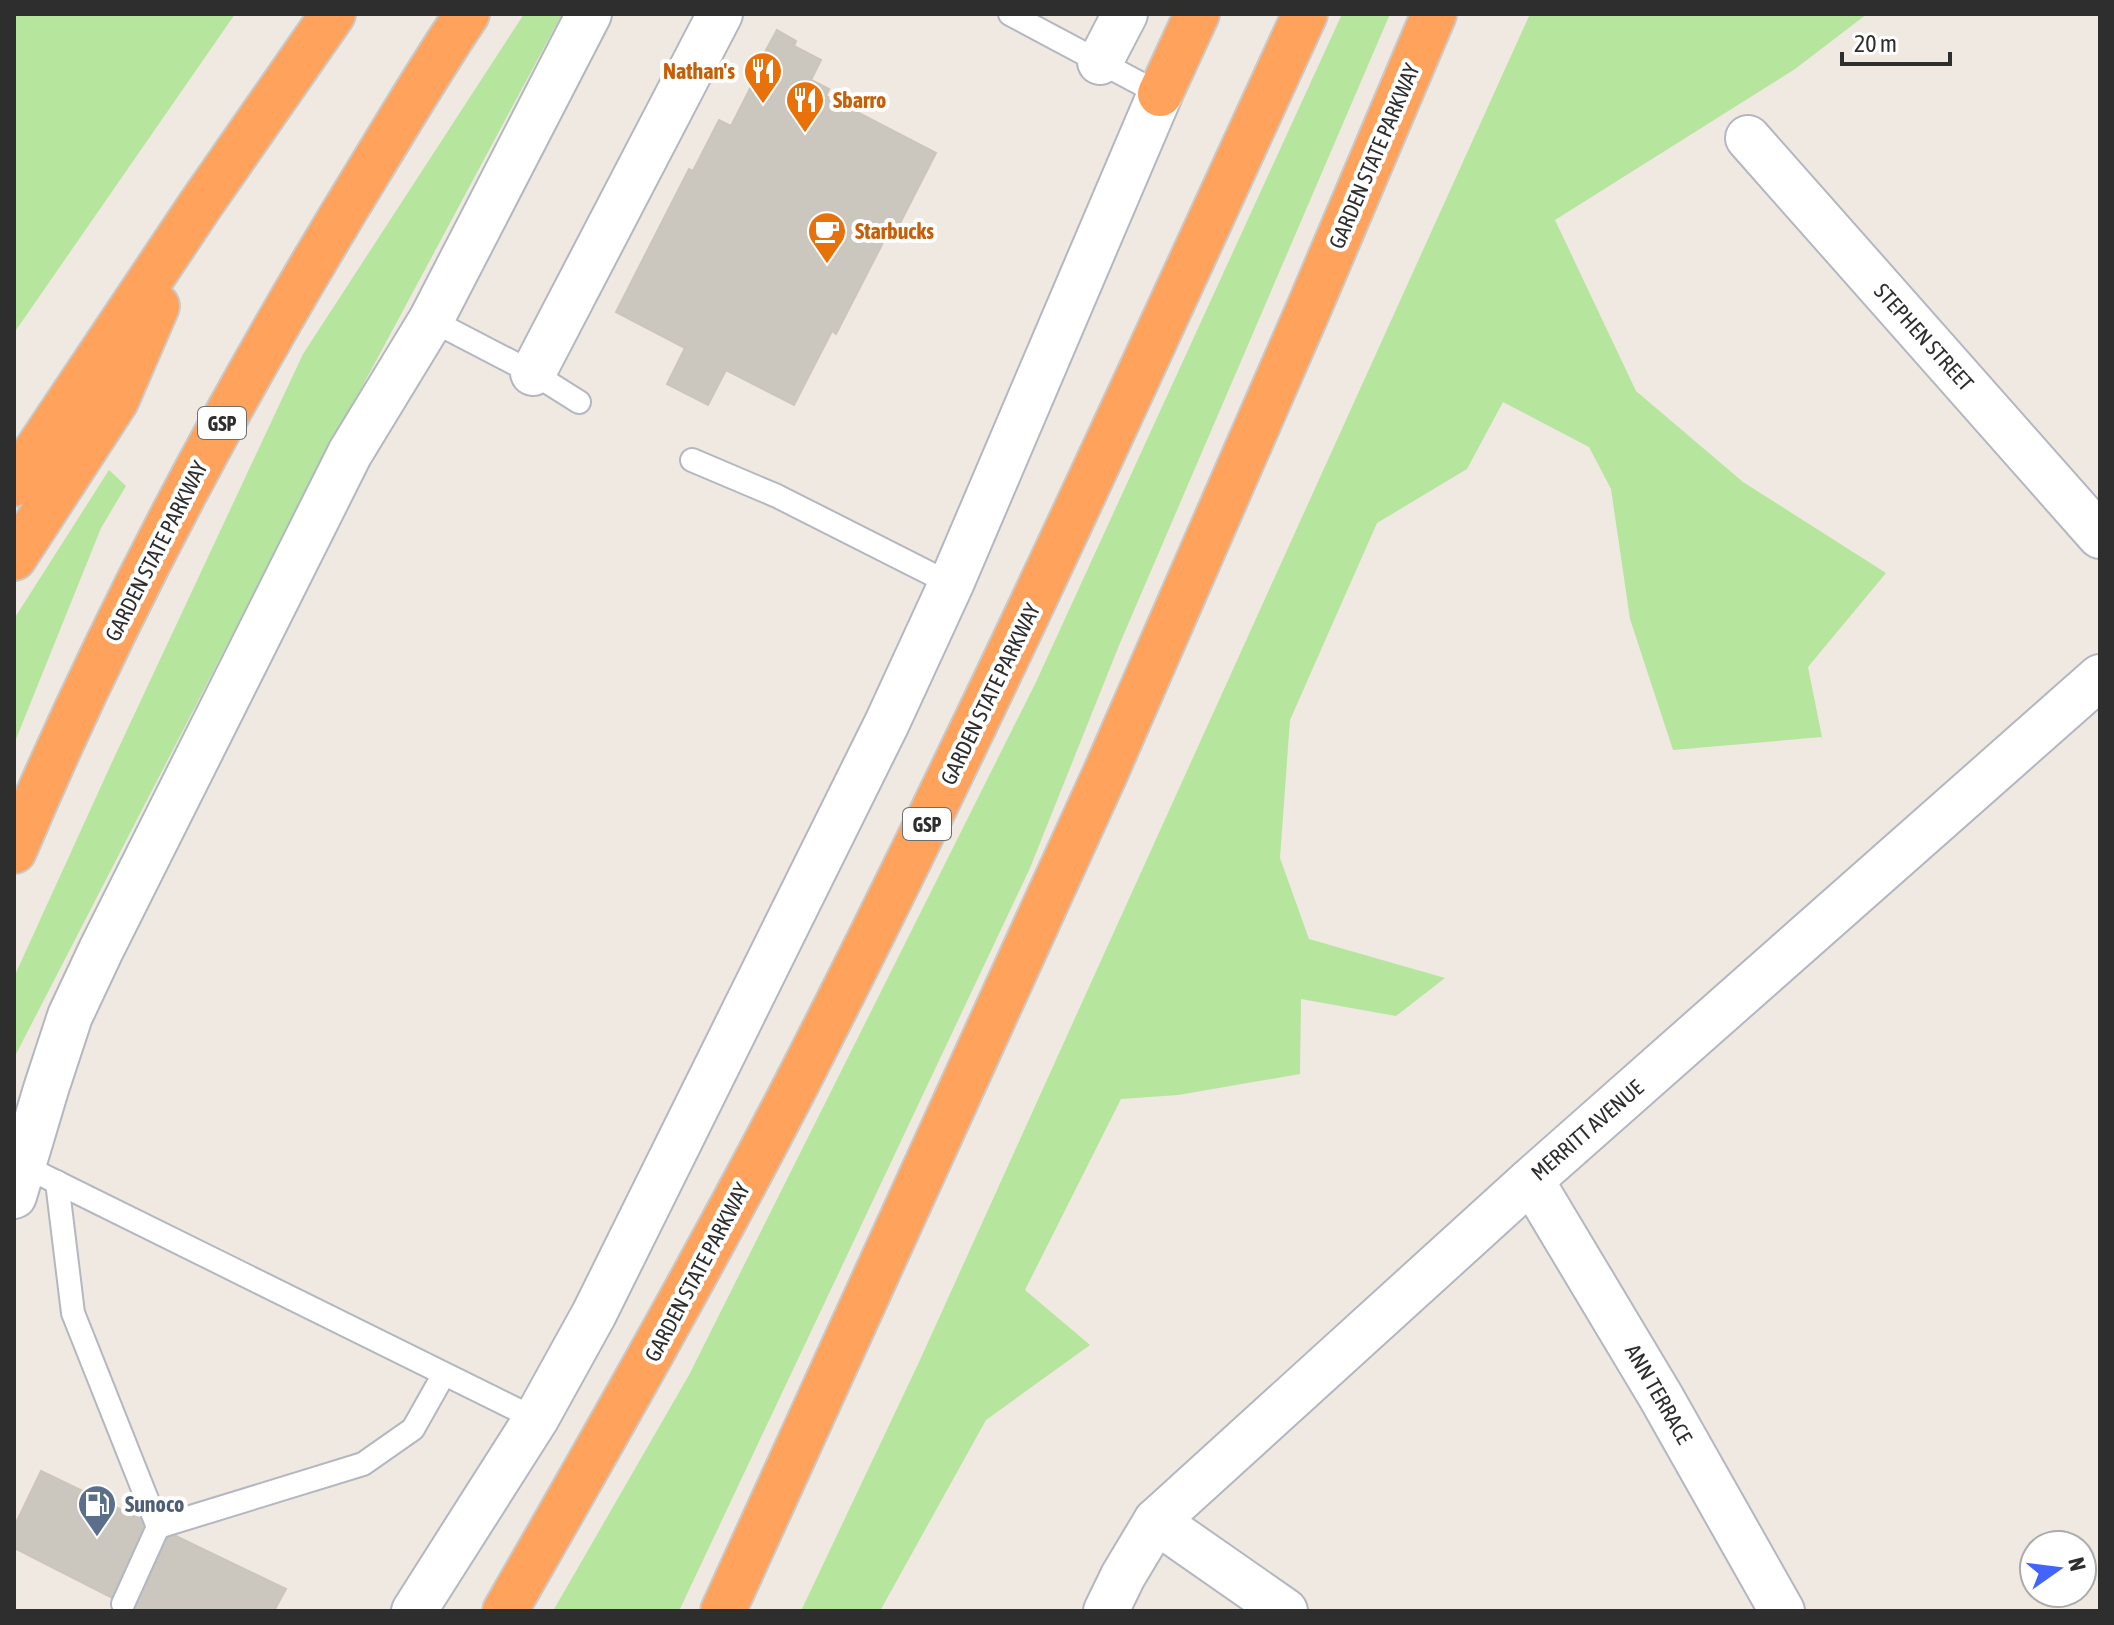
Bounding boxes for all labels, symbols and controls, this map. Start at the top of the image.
scale bar [1842,16,1950,66]
text: 20 m [1854,30,1897,57]
restaurant icon: Nathan's [742,50,784,105]
place label: Nathan's [663,58,735,84]
street label: GARDEN STATE PARKWAY [1323,59,1425,252]
restaurant icon: Sbarro [784,79,826,134]
place label: Sbarro [833,87,886,113]
cafe icon: Starbucks [806,210,848,265]
place label: Starbucks [855,218,934,244]
street label: STEPHEN STREET [1869,278,1979,396]
road number: GSP [198,407,246,439]
street label: GARDEN STATE PARKWAY [99,456,213,645]
street label: GARDEN STATE PARKWAY [935,599,1045,789]
road number: GSP [903,808,951,840]
street label: MERRITT AVENUE [1526,1074,1649,1186]
street label: GARDEN STATE PARKWAY [639,1178,755,1366]
street label: ANN TERRACE [1620,1340,1698,1449]
fuel station icon: Sunoco [76,1483,118,1538]
place label: Sunoco [125,1491,184,1517]
north arrow [2018,1529,2098,1609]
text: N [2063,1555,2092,1574]

